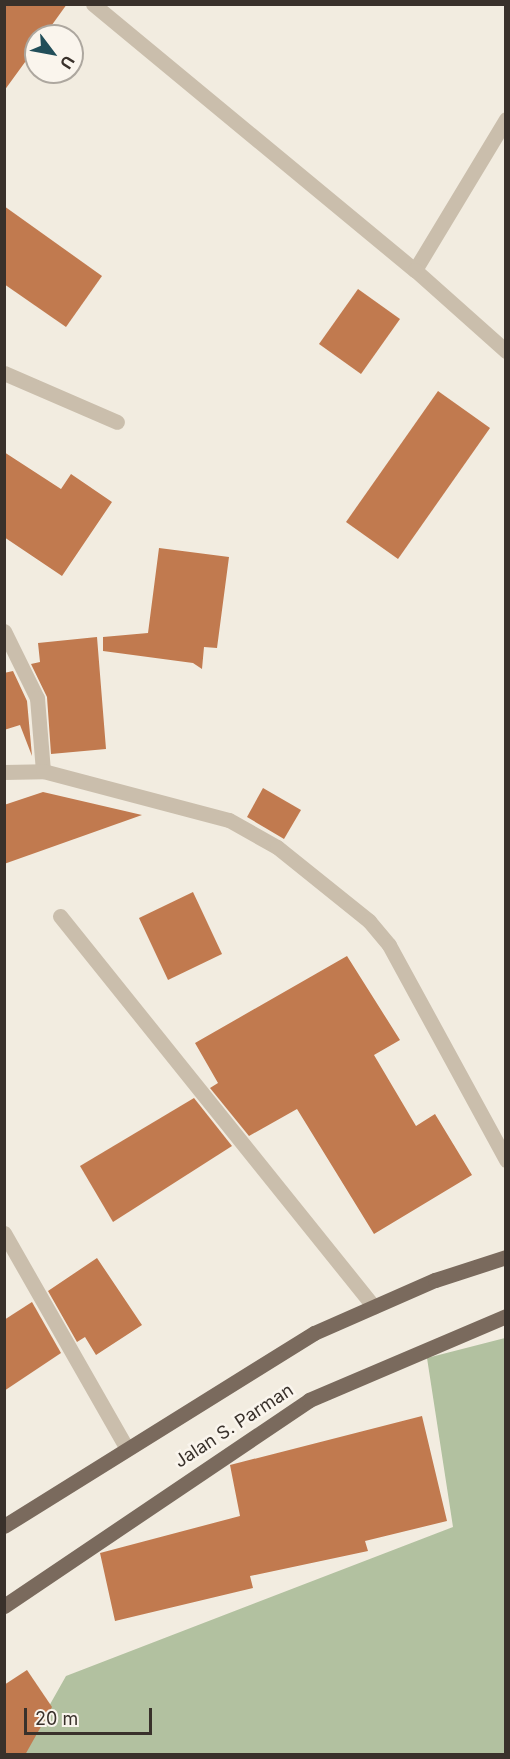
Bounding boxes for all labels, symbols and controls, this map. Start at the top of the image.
north arrow [24,24,84,84]
text: U [56,52,79,73]
street label: Jalan S. Parman [170,1379,298,1473]
scale bar [27,1696,154,1734]
text: 20 m [35,1708,78,1729]

